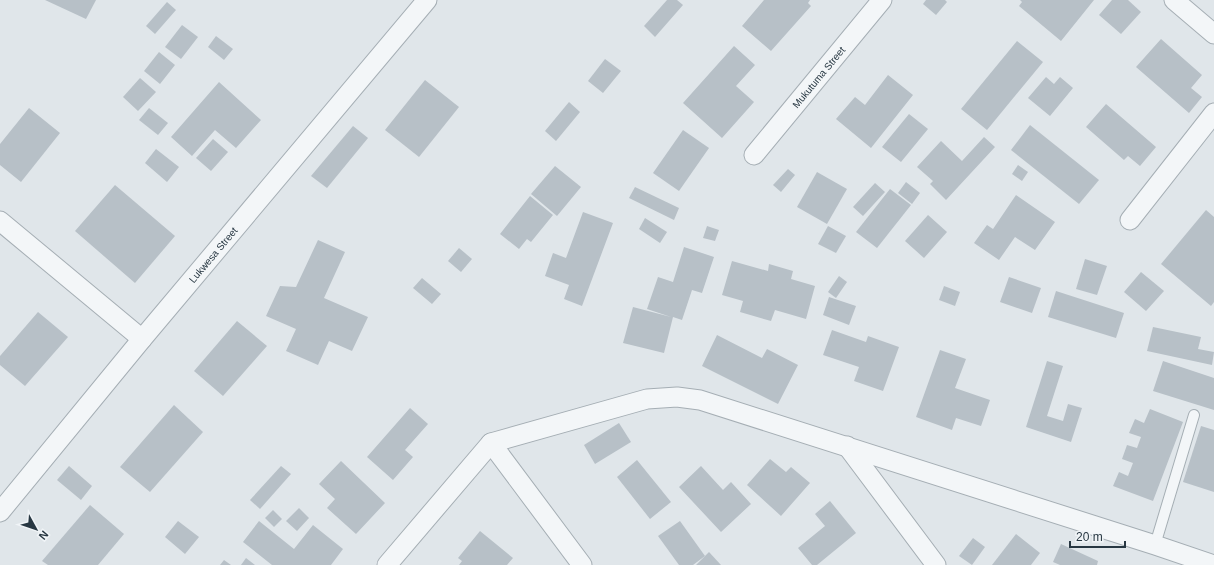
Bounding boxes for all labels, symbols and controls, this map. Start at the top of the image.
street label: Mukutuma Street [790,44,847,110]
street label: Lukwesa Street [187,225,240,285]
north arrow [16,509,56,549]
scale bar [1070,523,1125,549]
text: N [36,529,51,542]
text: 20 m [1076,530,1103,544]

